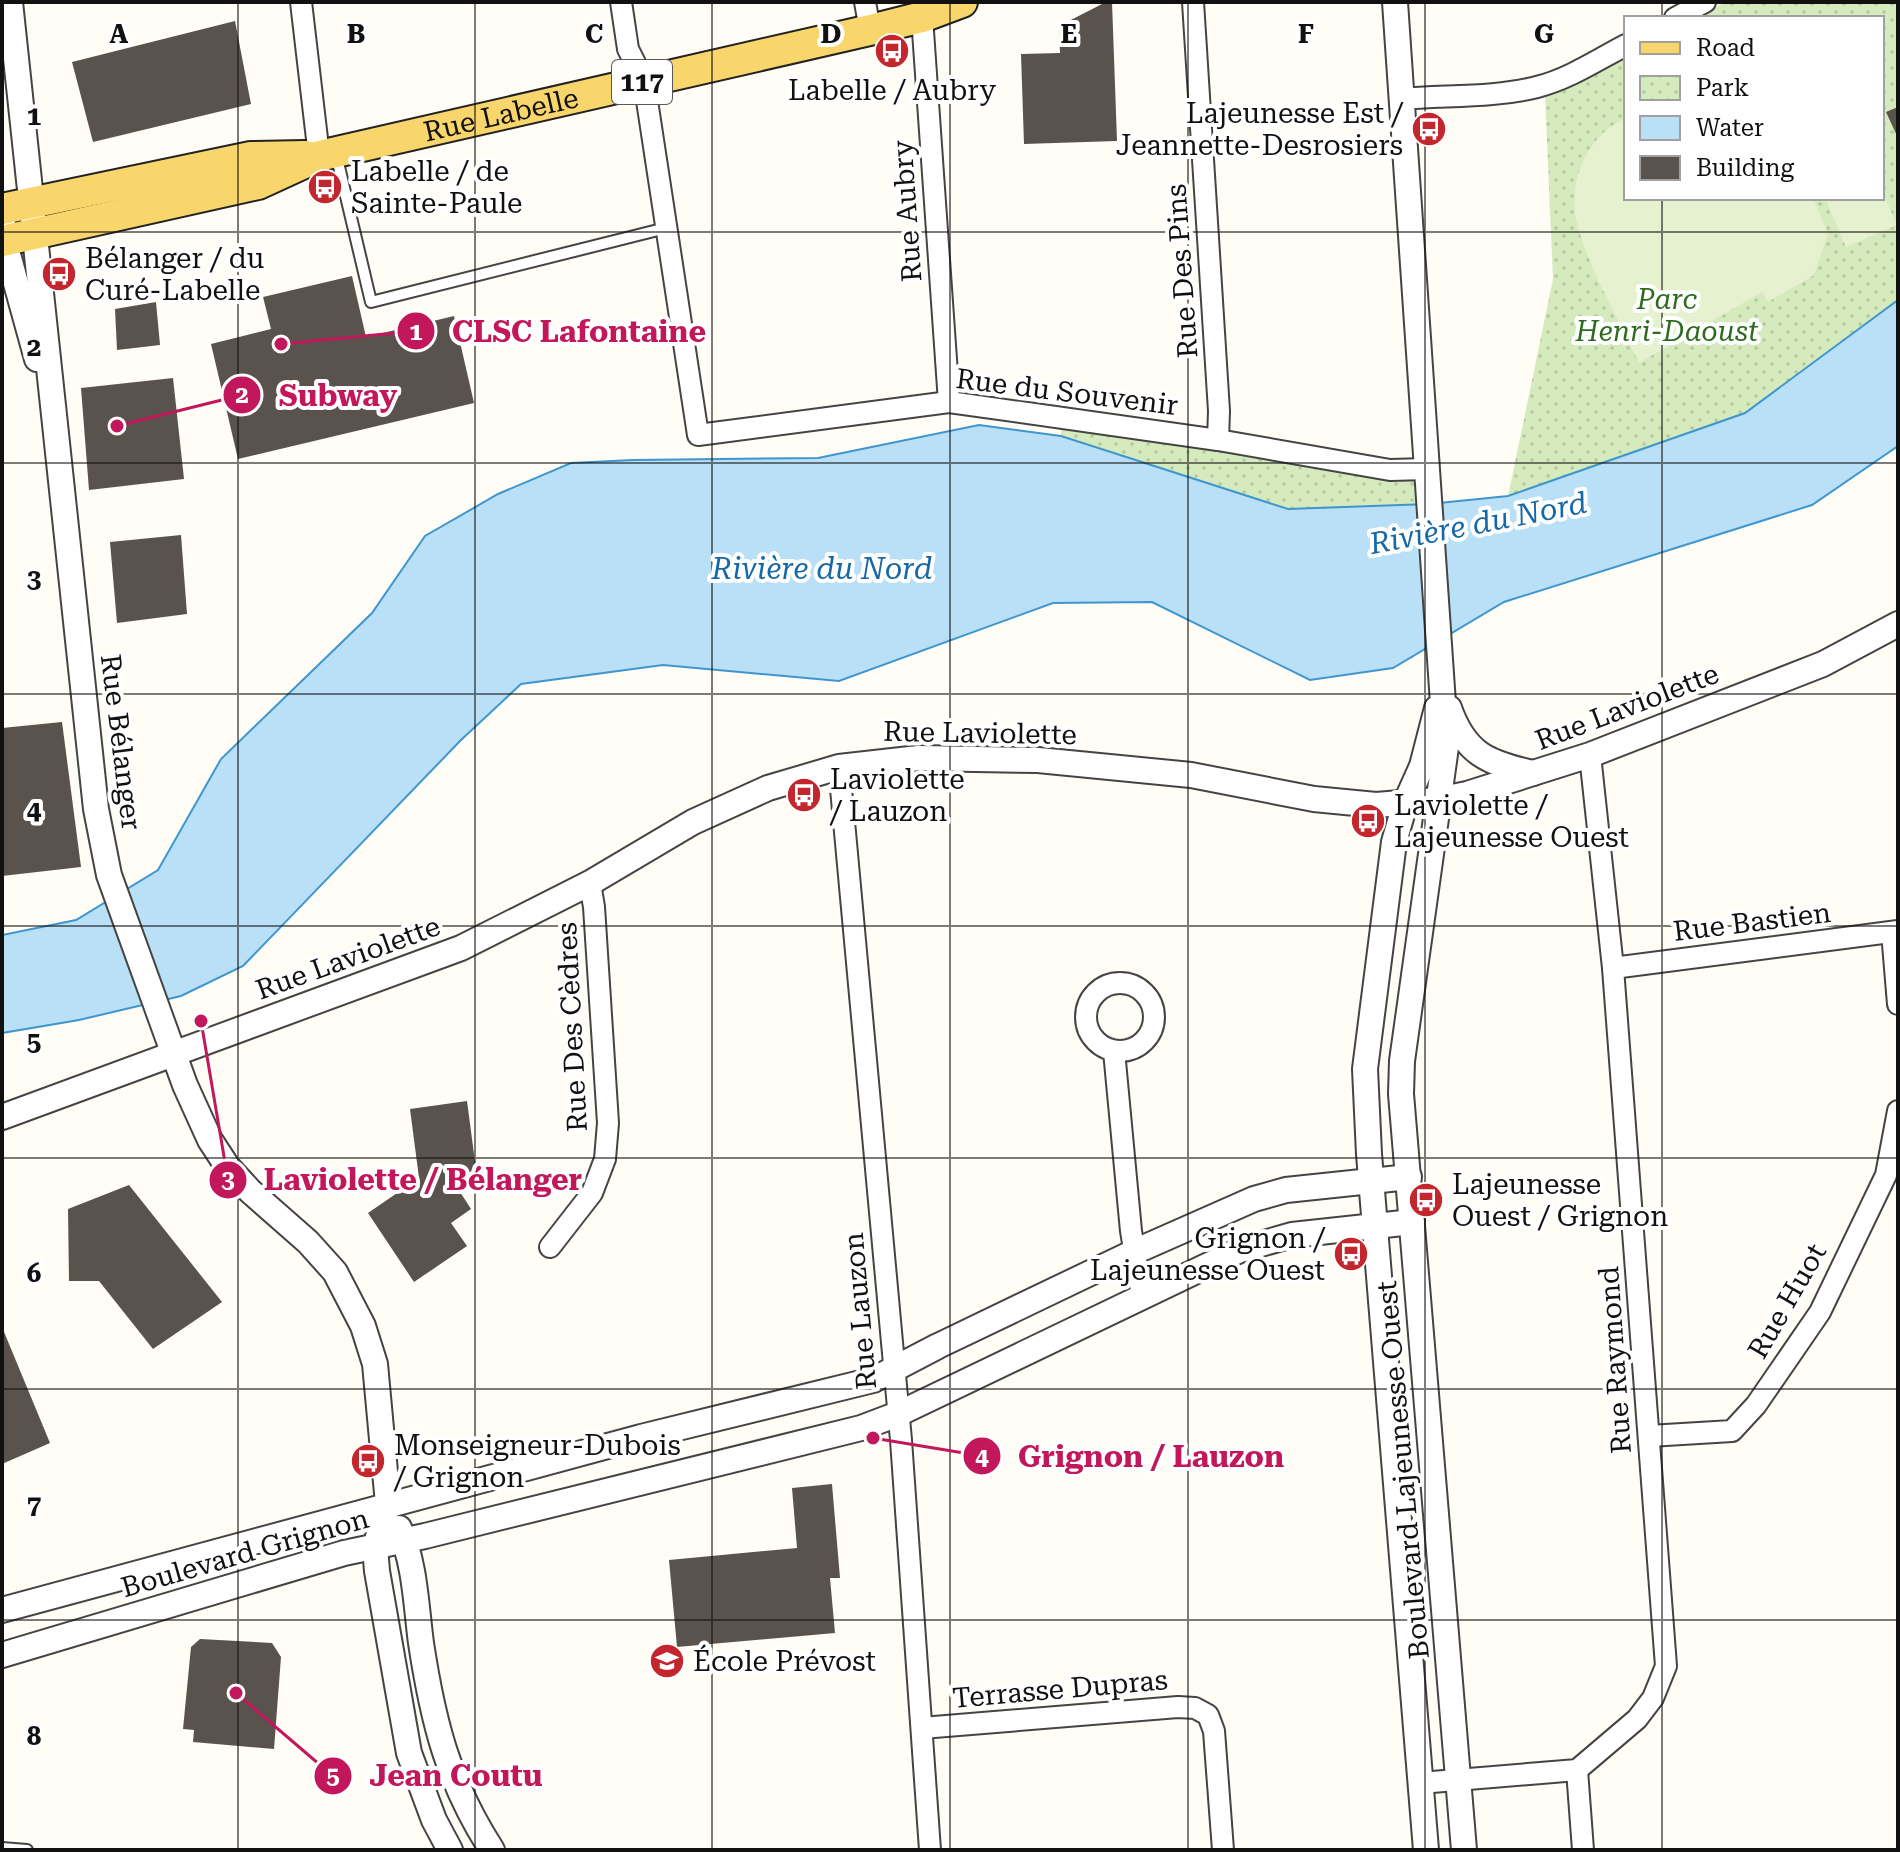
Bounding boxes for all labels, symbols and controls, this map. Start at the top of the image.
legend [1624,16,1884,200]
text: A [110,19,129,49]
text: B [347,19,365,49]
text: C [585,19,603,49]
text: D [821,19,841,49]
text: E [1061,19,1077,49]
text: F [1298,19,1314,49]
text: G [1534,19,1554,49]
bus stop icon: Labelle / Aubry [873,32,911,70]
text: Road [1696,34,1755,62]
road number: 117 [612,60,672,104]
place label: Labelle / Aubry [788,74,996,107]
text: Park [1696,74,1749,102]
street label: Rue Labelle [420,81,581,148]
place label: Lajeunesse Est / Jeannette-Desrosiers [1116,97,1404,162]
text: 1 [27,101,41,131]
bus stop icon: Lajeunesse Est / Jeannette-Desrosiers [1410,110,1448,148]
text: Water [1696,114,1764,142]
street label: Rue Aubry [886,138,928,283]
text: Building [1696,154,1794,182]
place label: Labelle / de Sainte-Paule [351,155,522,220]
bus stop icon: Labelle / de Sainte-Paule [306,168,344,206]
street label: Rue Des Pins [1159,183,1205,359]
place label: Bélanger / du Curé-Labelle [85,242,264,307]
bus stop icon: Bélanger / du Curé-Labelle [40,255,78,293]
park label: Parc Henri-Daoust [1574,283,1759,348]
callout: CLSC Lafontaine [396,304,722,358]
text: CLSC Lafontaine [452,314,706,349]
text: 1 [409,318,423,346]
text: 2 [27,332,41,362]
street label: Rue du Souvenir [954,362,1180,422]
callout: Subway [222,368,413,422]
text: Subway [279,378,397,413]
text: 2 [235,381,249,409]
water label: Rivière du Nord [1365,485,1590,561]
water label: Rivière du Nord [711,551,932,586]
text: 3 [27,564,41,594]
street label: Rue Bélanger [94,652,148,832]
street label: Rue Laviolette [1531,657,1723,757]
street label: Rue Laviolette [883,715,1077,751]
place label: Laviolette / Lauzon [829,763,965,828]
bus stop icon: Laviolette / Lauzon [785,776,823,814]
place label: Laviolette / Lajeunesse Ouest [1394,789,1629,854]
text: 4 [27,795,42,825]
bus stop icon: Laviolette / Lajeunesse Ouest [1349,802,1387,840]
street label: Rue Bastien [1671,896,1833,948]
street label: Rue Laviolette [251,909,445,1007]
street label: Rue Des Cèdres [550,921,594,1133]
text: 5 [27,1027,41,1057]
callout: Laviolette / Bélanger [208,1153,598,1207]
text: Laviolette / Bélanger [264,1162,582,1197]
text: 3 [221,1166,235,1194]
place label: Lajeunesse Ouest / Grignon [1452,1168,1668,1233]
bus stop icon: Lajeunesse Ouest / Grignon [1407,1181,1445,1219]
place label: Grignon / Lajeunesse Ouest [1090,1222,1326,1287]
street label: Rue Lauzon [837,1231,883,1391]
bus stop icon: Grignon / Lajeunesse Ouest [1332,1235,1370,1273]
street label: Rue Huot [1741,1238,1833,1364]
text: 6 [27,1258,41,1288]
street label: Rue Raymond [1592,1265,1638,1455]
street label: Boulevard Lajeunesse Ouest [1370,1280,1436,1660]
place label: Monseigneur-Dubois / Grignon [393,1429,681,1494]
callout: Grignon / Lauzon [962,1429,1300,1483]
text: Grignon / Lauzon [1018,1439,1284,1474]
bus stop icon: Monseigneur-Dubois / Grignon [349,1442,387,1480]
text: 4 [975,1443,989,1471]
text: 7 [27,1490,41,1520]
street label: Boulevard Grignon [117,1502,373,1604]
school or university icon: École Prévost [648,1642,686,1680]
place label: École Prévost [693,1644,876,1678]
street label: Terrasse Dupras [951,1663,1169,1715]
text: 8 [27,1721,42,1751]
callout: Jean Coutu [313,1749,558,1803]
text: Jean Coutu [370,1758,543,1793]
text: 5 [326,1762,340,1790]

